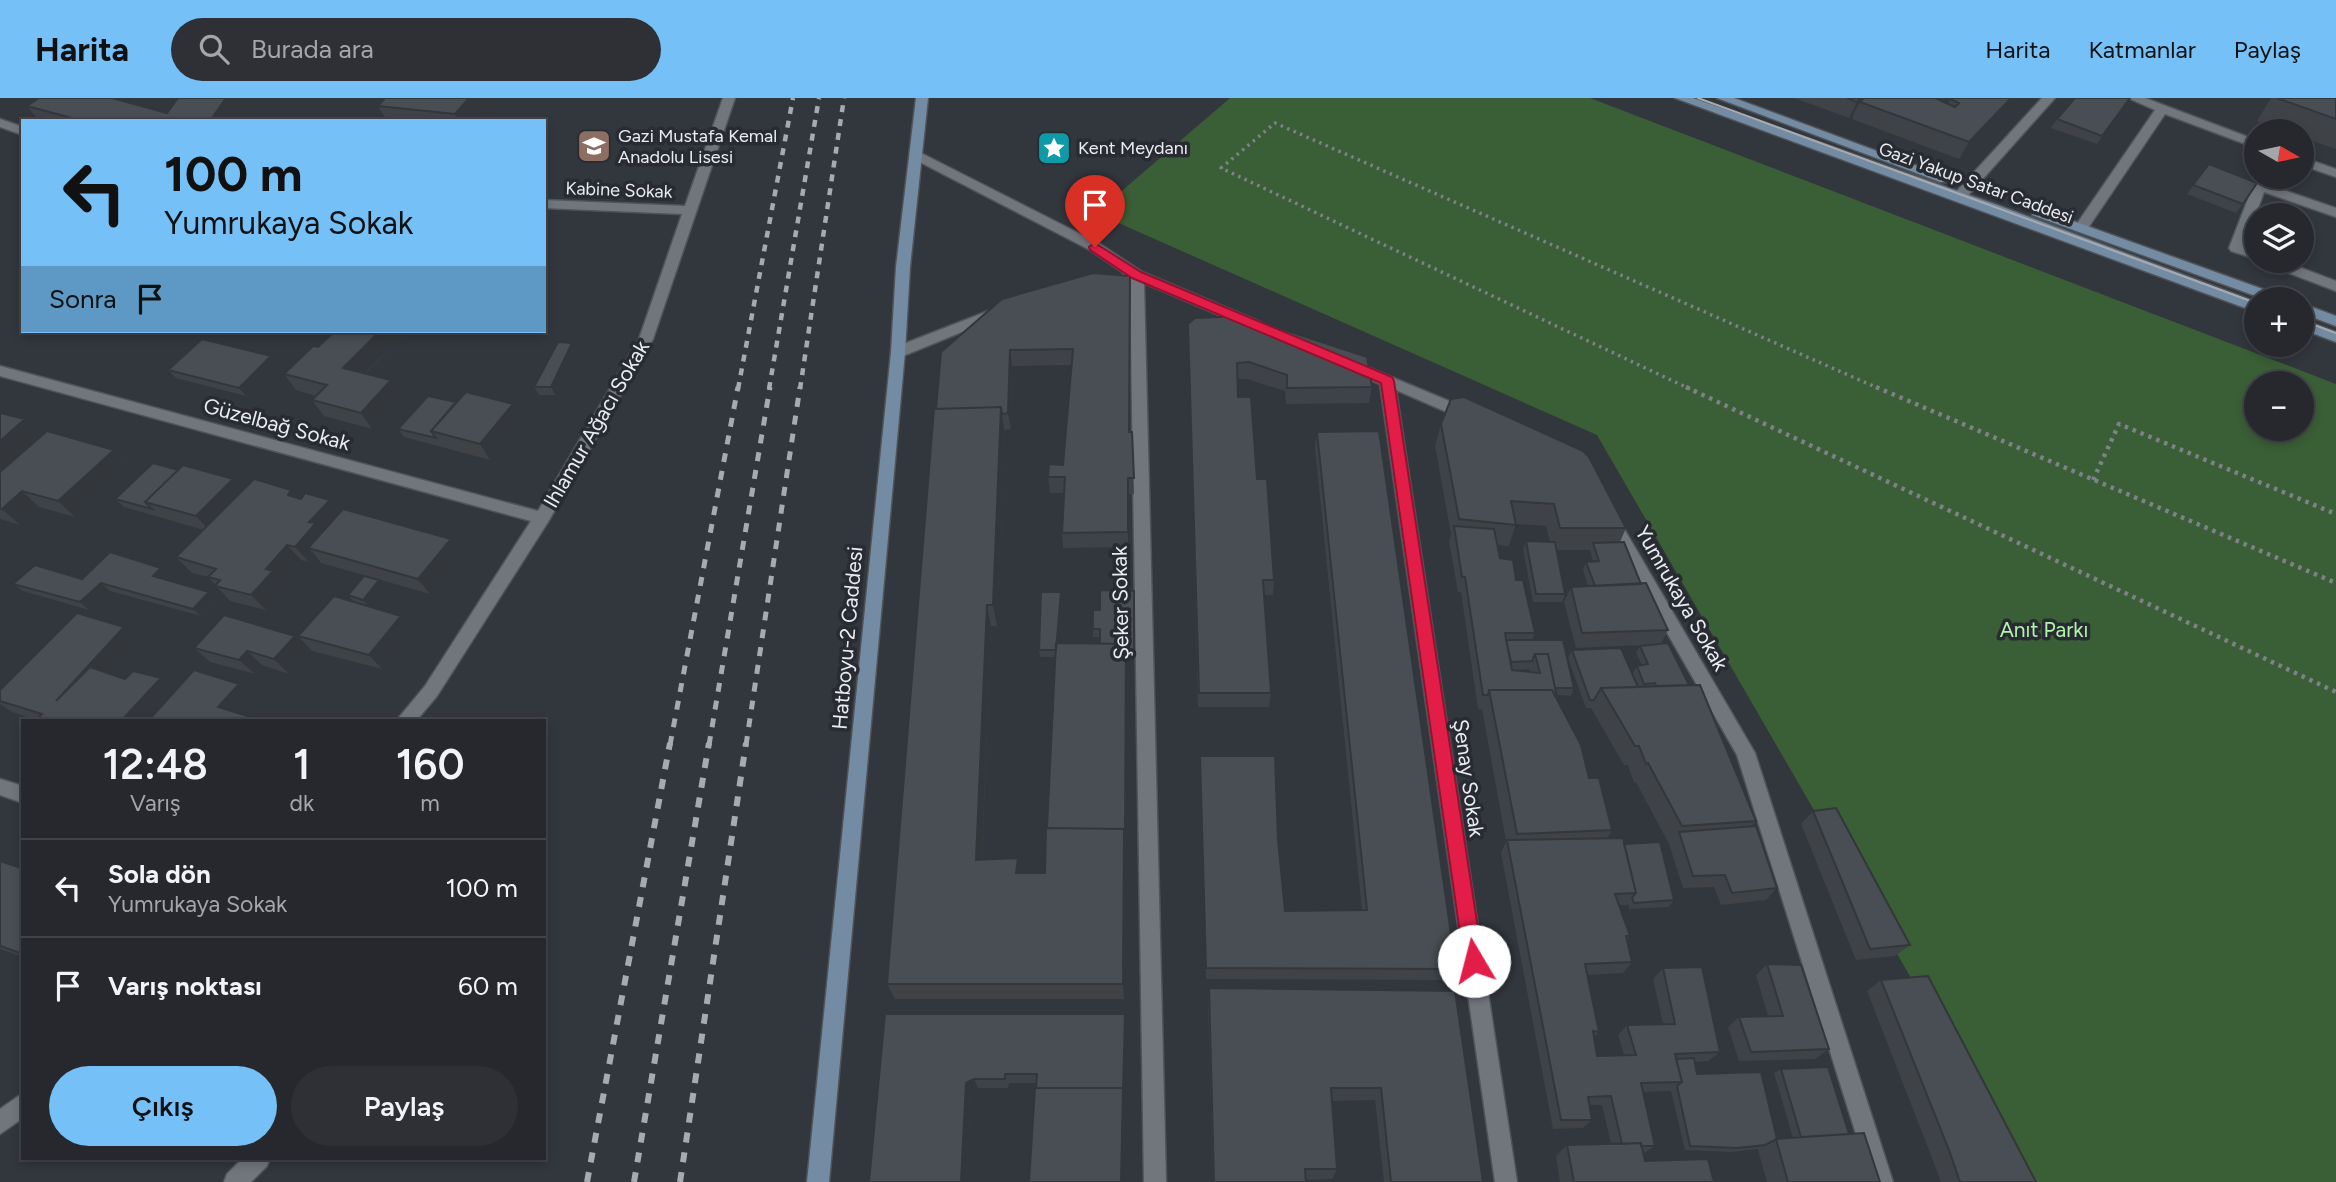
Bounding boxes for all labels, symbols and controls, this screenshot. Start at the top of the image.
search box [171,18,661,81]
text: Harita [35,30,129,69]
icon: search [195,30,233,68]
text: Burada ara [251,33,374,65]
text: Harita [1985,35,2050,64]
text: Katmanlar [2088,35,2196,64]
text: Paylaş [2234,35,2301,64]
north arrow [2244,119,2314,189]
map controls [2244,119,2314,441]
place label: Gazi Mustafa Kemal Anadolu Lisesi [618,125,777,168]
school or university icon: Gazi Mustafa Kemal Anadolu Lisesi [575,127,613,165]
place icon: Kent Meydanı [1035,129,1073,167]
place label: Kent Meydanı [1078,137,1188,159]
street label: Gazi Yakup Satar Caddesi [1876,138,2076,228]
text: 100 m [164,144,303,203]
icon: left [49,147,140,238]
pin [1065,175,1125,247]
street label: Kabine Sokak [565,177,673,203]
icon: arrive [1076,186,1114,224]
button: layers [2244,203,2314,273]
text: Yumrukaya Sokak [164,204,413,242]
icon: arrive [131,280,169,318]
text: Sonra [49,283,117,315]
button: + [2244,287,2314,357]
street label: Ihlamur Ağacı Sokak [538,335,654,512]
button: − [2244,371,2314,441]
street label: Güzelbağ Sokak [201,392,354,456]
street label: Yumrukaya Sokak [1630,521,1734,676]
street label: Hatboyu-2 Caddesi [827,545,867,731]
street label: Şeker Sokak [1106,545,1133,660]
park label: Anıt Parkı [2000,617,2088,642]
street label: Şenay Sokak [1448,717,1490,839]
text: 12:48 [103,739,208,790]
text: 1 [293,739,311,790]
text: 160 [396,739,464,790]
text: Varış [130,789,181,817]
text: dk [290,789,314,817]
text: m [420,789,440,817]
text: Sola dön [108,858,211,890]
icon: left [49,869,87,907]
text: 100 m [445,872,518,904]
text: Yumrukaya Sokak [108,890,287,918]
position arrow [1437,924,1511,998]
icon: arrive [49,967,87,1005]
text: Varış noktası [108,970,262,1002]
text: 60 m [458,970,518,1002]
button: Çıkış [49,1066,277,1146]
button: Paylaş [291,1066,518,1146]

